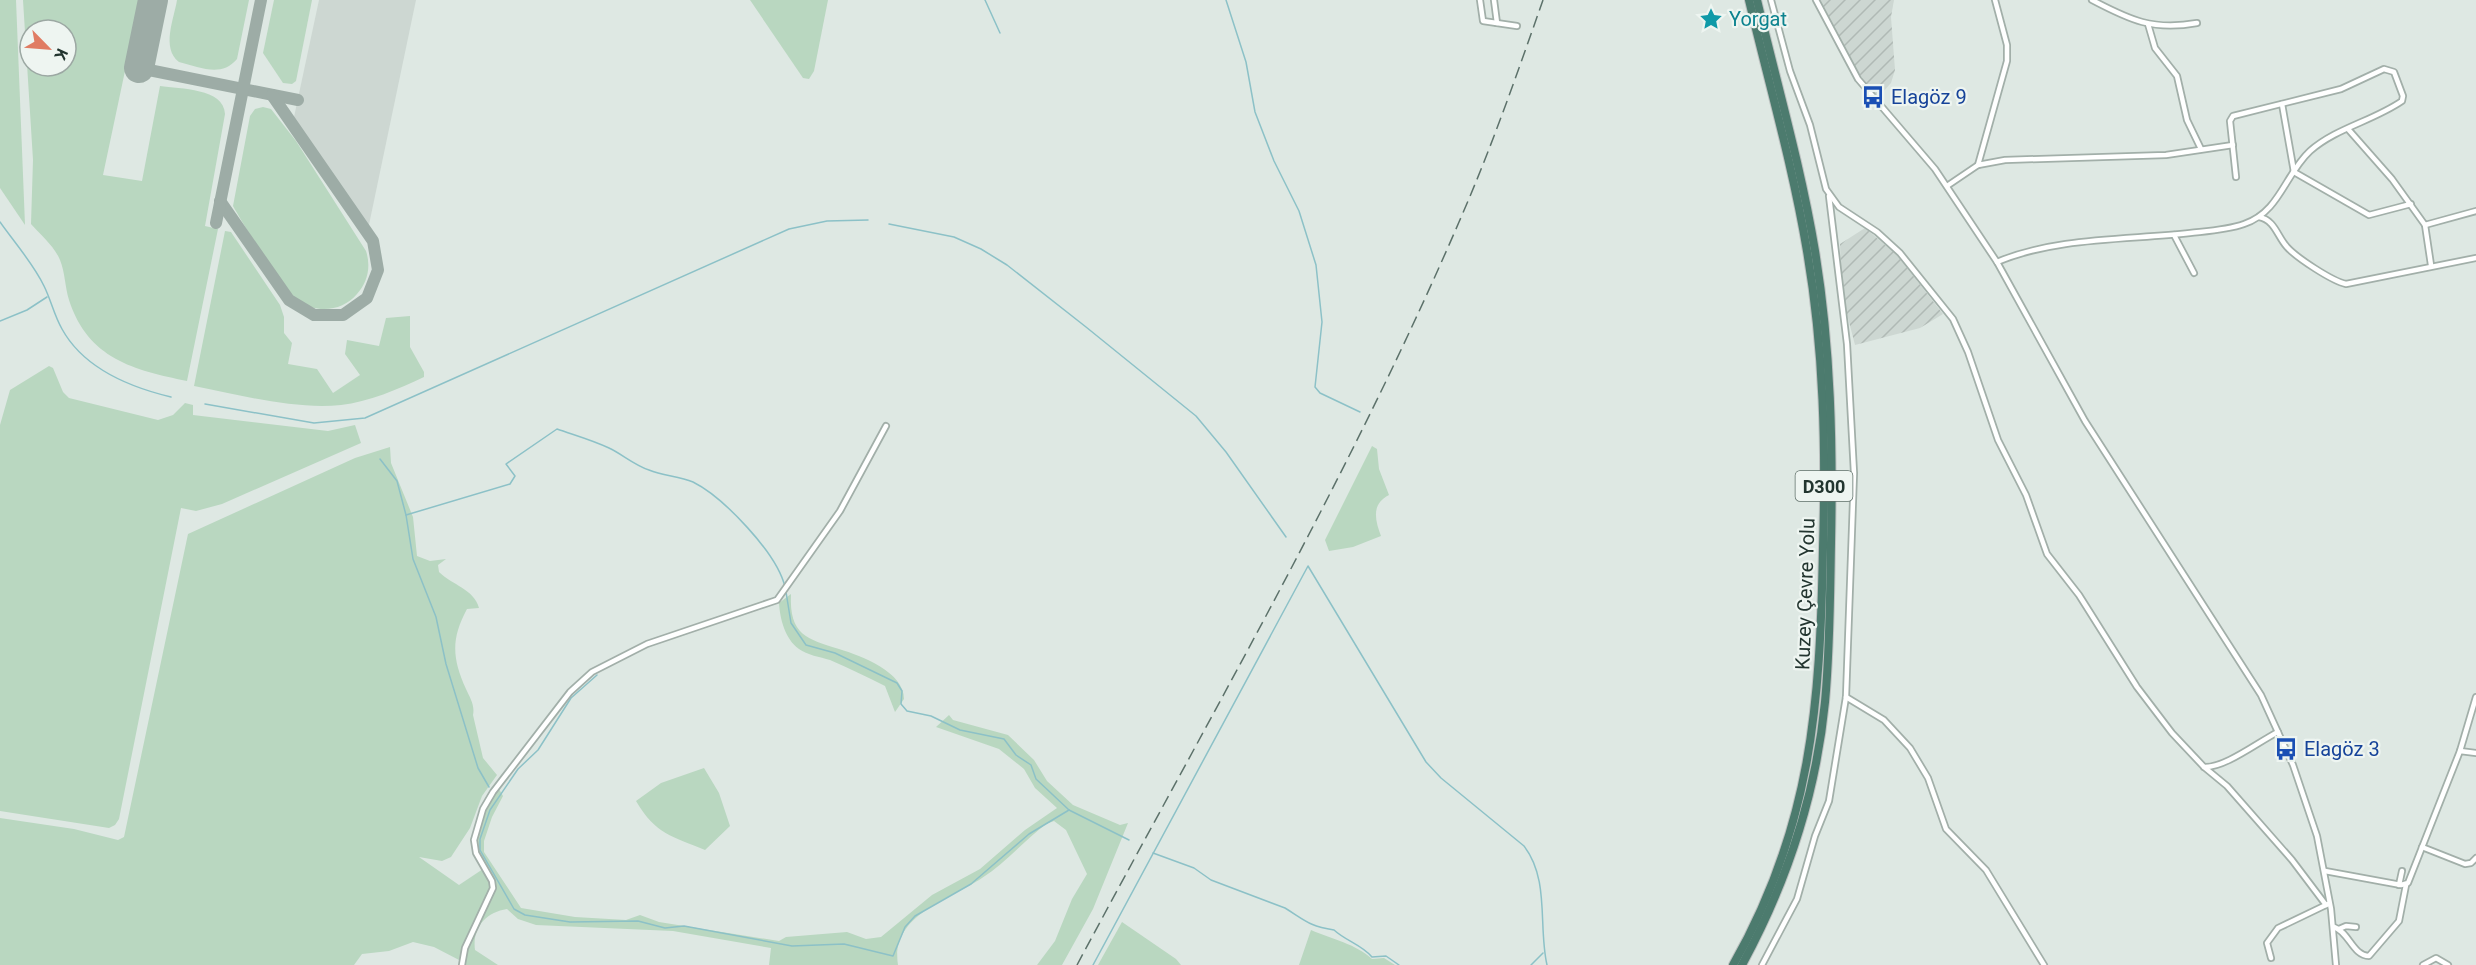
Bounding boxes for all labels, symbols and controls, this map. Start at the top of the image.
place icon: Yorgat [1698,6,1724,32]
place label: Yorgat [1729,7,1787,31]
north arrow [18,18,78,78]
text: K [50,46,72,64]
bus stop icon: Elagöz 9 [1860,84,1886,110]
place label: Elagöz 9 [1891,85,1967,109]
road number: D300 [1796,471,1852,501]
street label: Kuzey Çevre Yolu [1790,518,1820,670]
bus stop icon: Elagöz 3 [2273,736,2299,762]
place label: Elagöz 3 [2304,737,2380,761]

